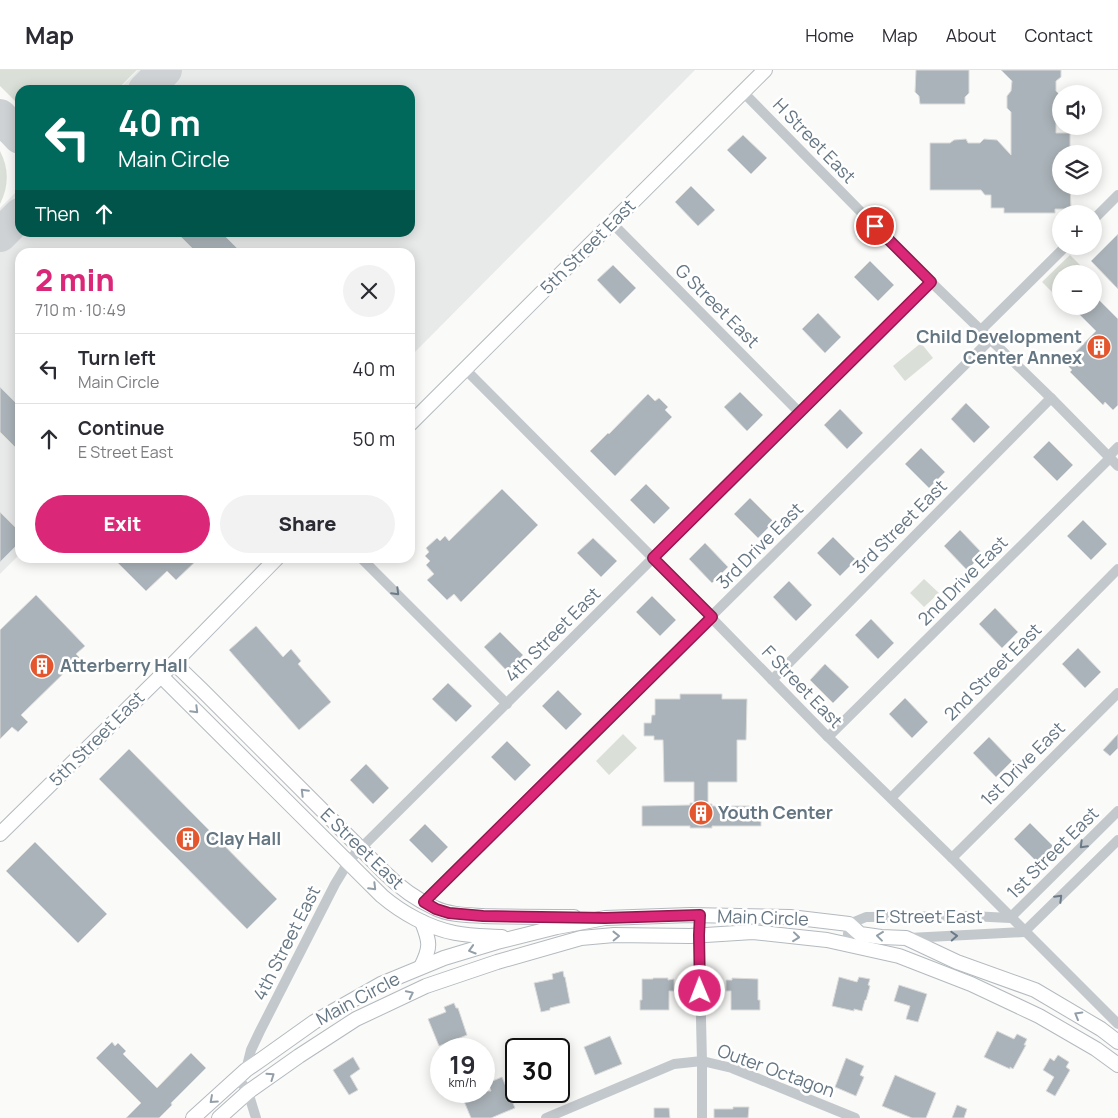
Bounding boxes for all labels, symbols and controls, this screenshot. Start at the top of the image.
text: Map [25,18,74,51]
text: Home [805,23,854,47]
text: Map [882,23,918,47]
text: About [946,23,996,47]
text: Contact [1024,23,1093,47]
map controls [1052,85,1102,315]
button: sound [1052,85,1102,135]
street label: H Street East [768,93,861,188]
text: 40 m [118,99,201,147]
icon: left [35,105,100,170]
text: Main Circle [118,144,230,174]
button: layers [1052,145,1102,195]
street label: 5th Street East [535,194,640,299]
icon: ahead [90,200,118,228]
text: Then [35,201,80,227]
pin [854,205,896,247]
button: + [1052,205,1102,255]
icon: arrive [861,212,889,240]
street label: G Street East [670,258,765,353]
text: 2 min [35,259,115,300]
button: close [343,265,395,317]
button: − [1052,265,1102,315]
text: 710 m · 10:49 [35,299,126,321]
place label: Child Development Center Annex [916,324,1082,369]
building icon: Child Development Center Annex [1086,334,1112,360]
text: Turn left [78,345,156,371]
icon: left [35,355,63,383]
text: 40 m [352,356,395,382]
text: Main Circle [78,371,159,393]
text: Continue [78,415,164,441]
icon: ahead [35,425,63,453]
text: 50 m [353,426,395,452]
text: E Street East [78,441,173,463]
street label: 3rd Street East [847,474,952,579]
button: Exit [35,495,210,553]
button: Share [220,495,395,553]
street label: 3rd Drive East [711,497,808,594]
street label: 2nd Drive East [912,530,1012,630]
street label: 4th Street East [499,581,605,687]
one-way arrow [390,586,399,595]
street label: 2nd Street East [938,617,1046,725]
street label: F Street East [757,640,848,733]
building icon: Atterberry Hall [29,653,55,679]
place label: Atterberry Hall [60,653,188,677]
street label: 5th Street East [44,686,149,791]
one-way arrow [190,704,199,713]
street label: 1st Drive East [975,716,1070,811]
one-way arrow [301,789,310,798]
building icon: Youth Center [688,800,714,826]
place label: Youth Center [718,800,833,824]
street label: 1st Street East [1001,801,1103,903]
street label: E Street East [316,802,410,894]
building icon: Clay Hall [175,826,201,852]
place label: Clay Hall [206,826,281,850]
one-way arrow [1080,840,1089,849]
street label: 4th Street East [247,881,325,1004]
one-way arrow [367,881,376,890]
one-way arrow [1053,895,1062,904]
street label: Main Circle [717,903,809,931]
street label: E Street East [875,904,983,928]
one-way arrow [612,930,620,941]
one-way arrow [792,931,800,942]
one-way arrow [875,931,883,942]
one-way arrow [951,931,959,942]
one-way arrow [469,944,477,954]
position arrow [673,964,725,1016]
street label: Main Circle [312,966,404,1030]
one-way arrow [405,989,414,1000]
one-way arrow [1074,1012,1083,1022]
speed limit sign: 30 [505,1038,570,1103]
street label: Outer Octagon [714,1038,838,1102]
text: 19 [449,1047,476,1082]
one-way arrow [265,1073,275,1082]
text: km/h [449,1074,476,1091]
one-way arrow [210,1094,219,1103]

